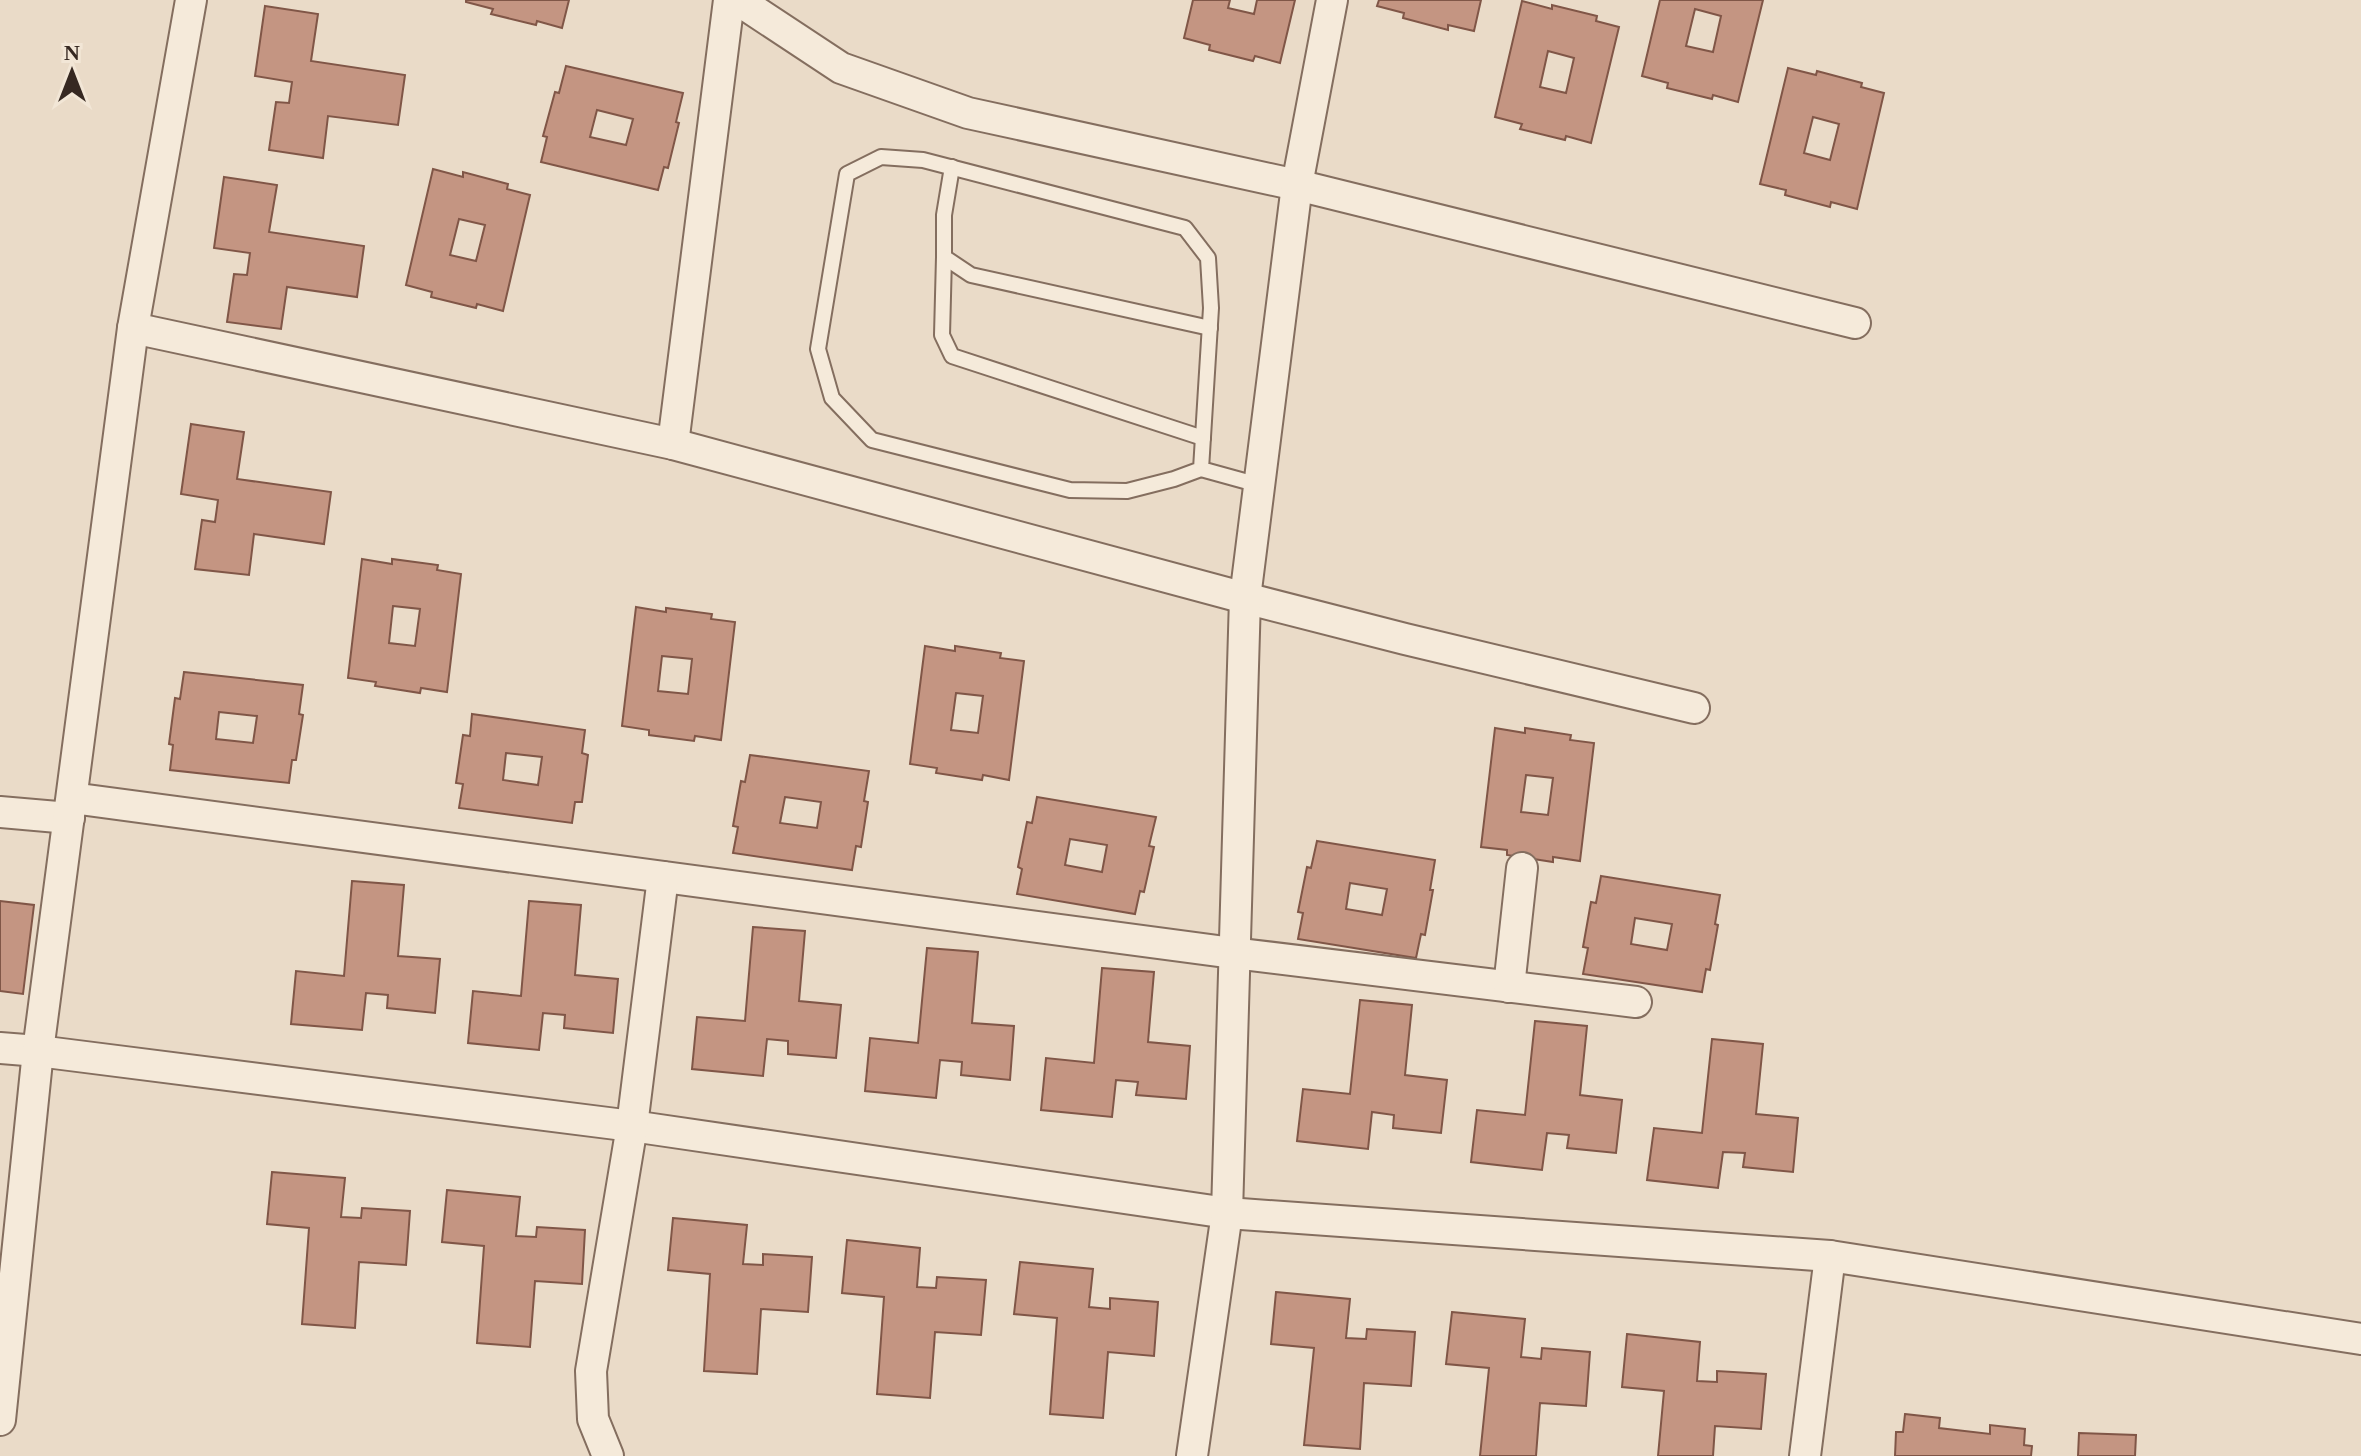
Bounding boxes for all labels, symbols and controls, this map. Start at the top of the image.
north arrow [32,32,112,112]
text: N [64,40,80,65]

